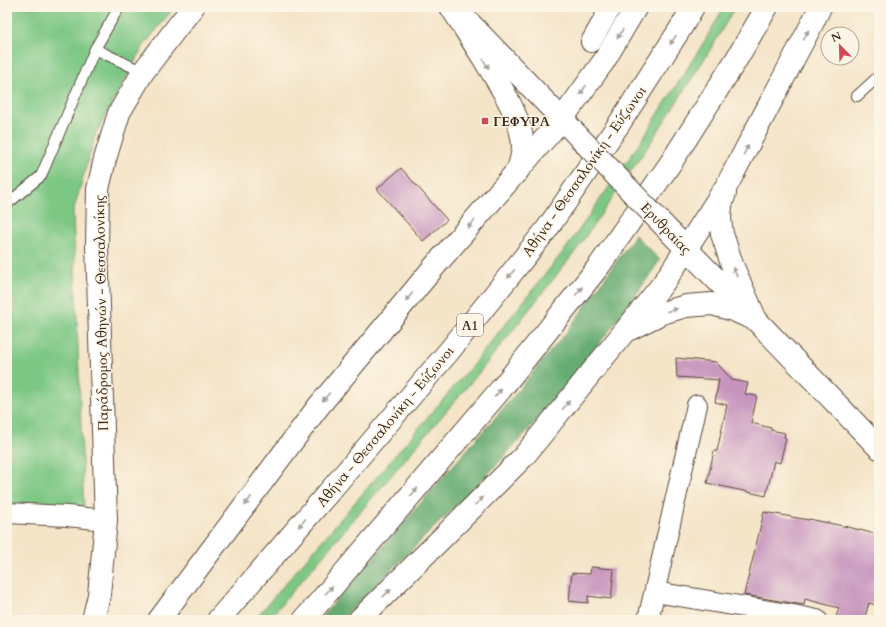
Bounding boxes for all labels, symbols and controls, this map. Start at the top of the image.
north arrow [820,26,860,66]
one-way arrow [616,28,623,40]
text: N [829,28,844,46]
one-way arrow [803,29,809,41]
one-way arrow [669,35,677,45]
one-way arrow [483,58,490,70]
street label: Αθήνα - Θεσσαλονίκη - Εύζωνοι [518,82,651,261]
one-way arrow [579,85,587,95]
place label: ΓΕΦΥΡΑ [493,112,550,131]
marker: ΓΕΦΥΡΑ [480,116,490,126]
one-way arrow [742,144,749,156]
street label: Παράδρομος Αθηνών - Θεσσαλονίκης [90,195,113,431]
street label: Ερυθραίας [636,198,695,258]
one-way arrow [467,219,476,230]
one-way arrow [732,266,738,277]
one-way arrow [507,268,515,279]
one-way arrow [575,286,583,297]
one-way arrow [405,291,413,302]
one-way arrow [666,307,678,313]
road number: Α1 [457,314,483,336]
street label: Αθήνα - Θεσσαλονίκη - Εύζωνοι [312,341,459,511]
one-way arrow [493,387,502,398]
one-way arrow [322,392,331,402]
one-way arrow [561,399,570,410]
one-way arrow [409,486,418,497]
one-way arrow [244,495,252,506]
one-way arrow [474,496,484,506]
one-way arrow [297,518,306,529]
one-way arrow [325,585,334,596]
one-way arrow [382,588,392,598]

